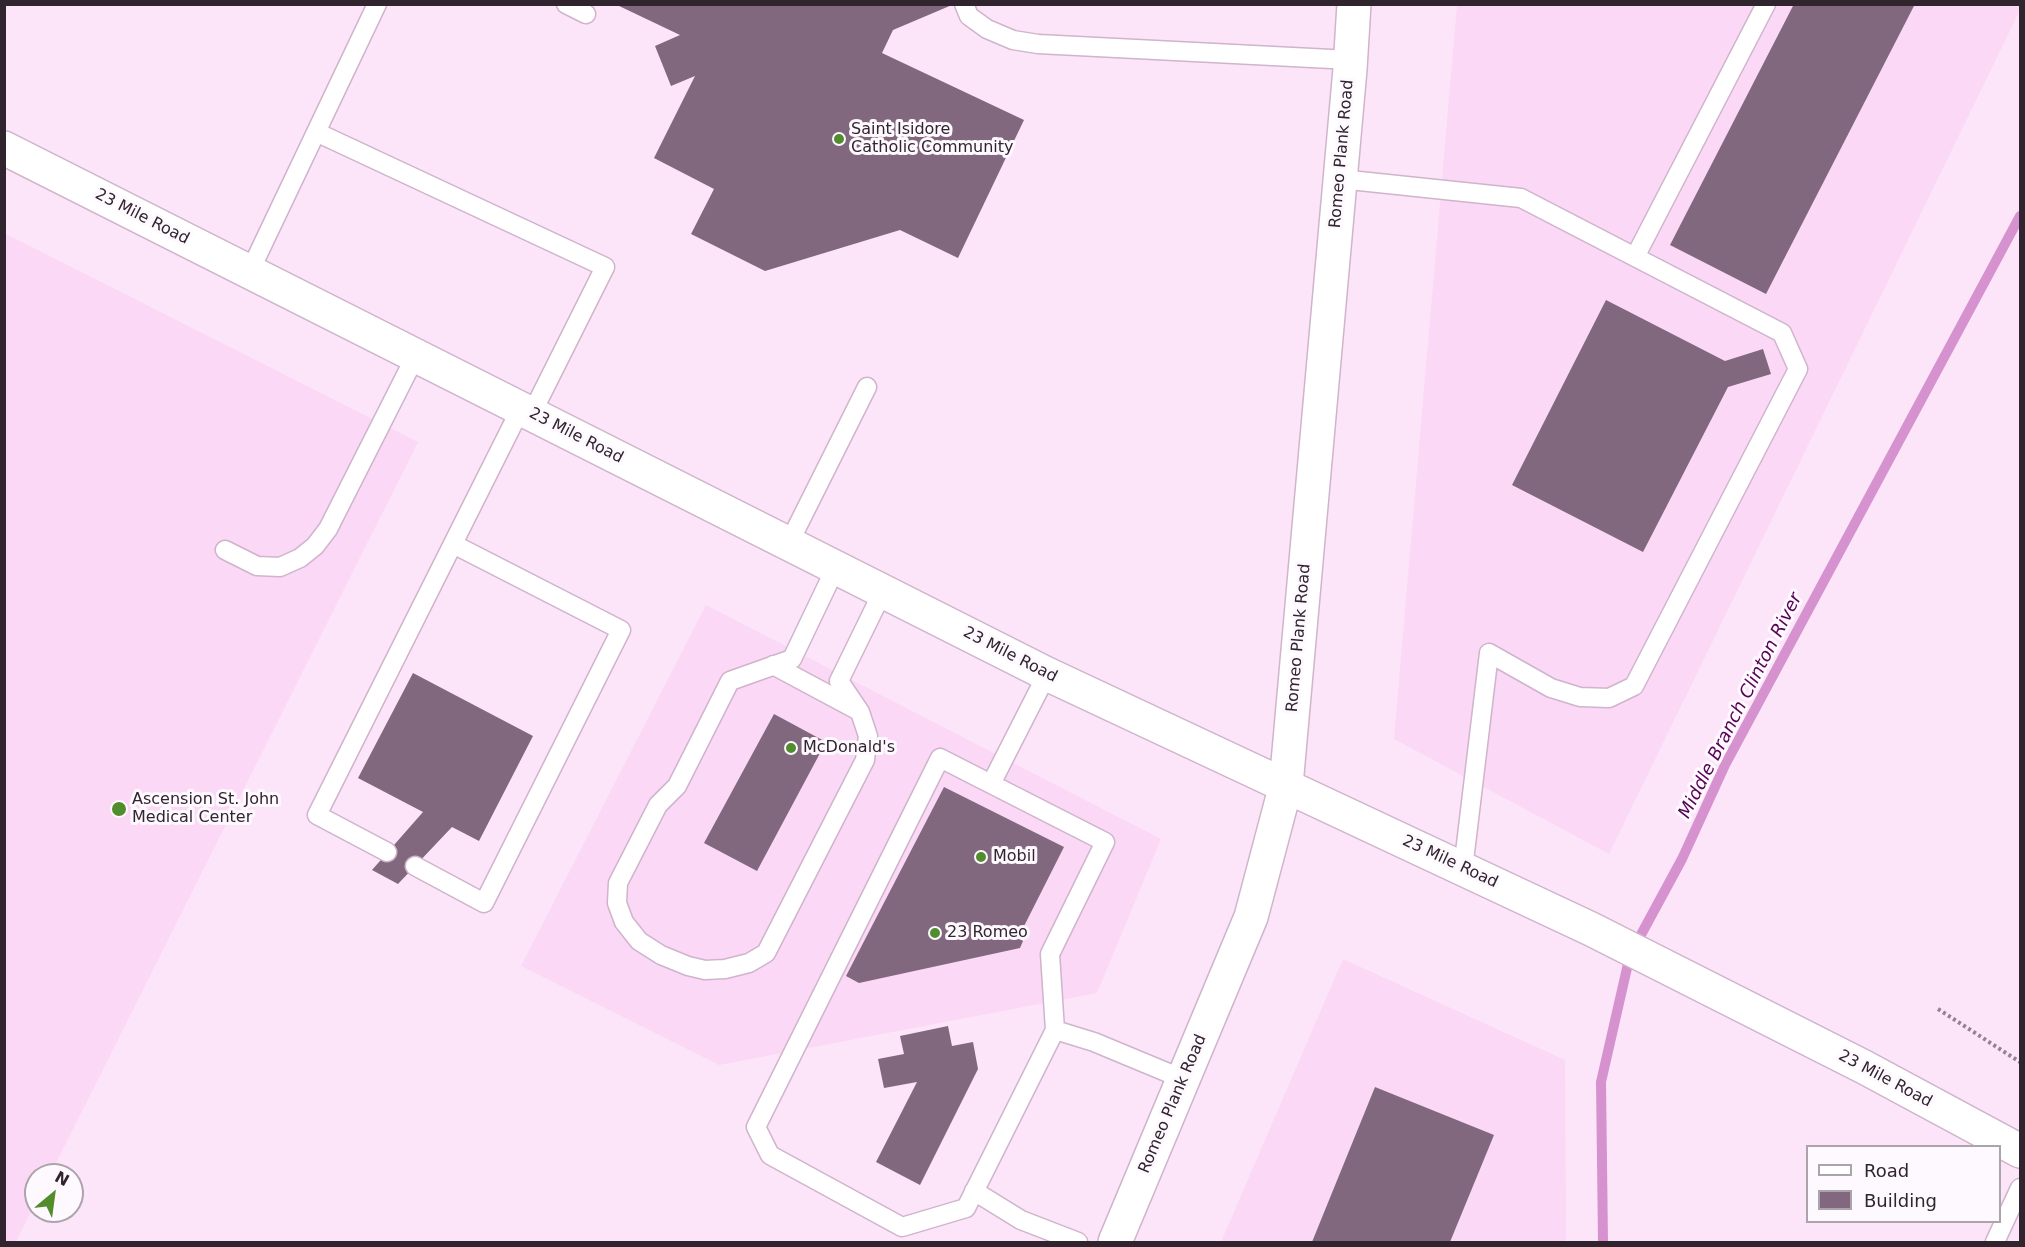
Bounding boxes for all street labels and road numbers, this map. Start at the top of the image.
street label: Romeo Plank Road [1326,79,1358,229]
street label: 23 Mile Road [92,185,192,249]
street label: 23 Mile Road [526,404,626,468]
street label: Romeo Plank Road [1283,563,1315,713]
street label: 23 Mile Road [960,623,1060,687]
street label: 23 Mile Road [1399,831,1501,893]
street label: Romeo Plank Road [1135,1032,1211,1176]
street label: 23 Mile Road [1835,1046,1935,1112]

